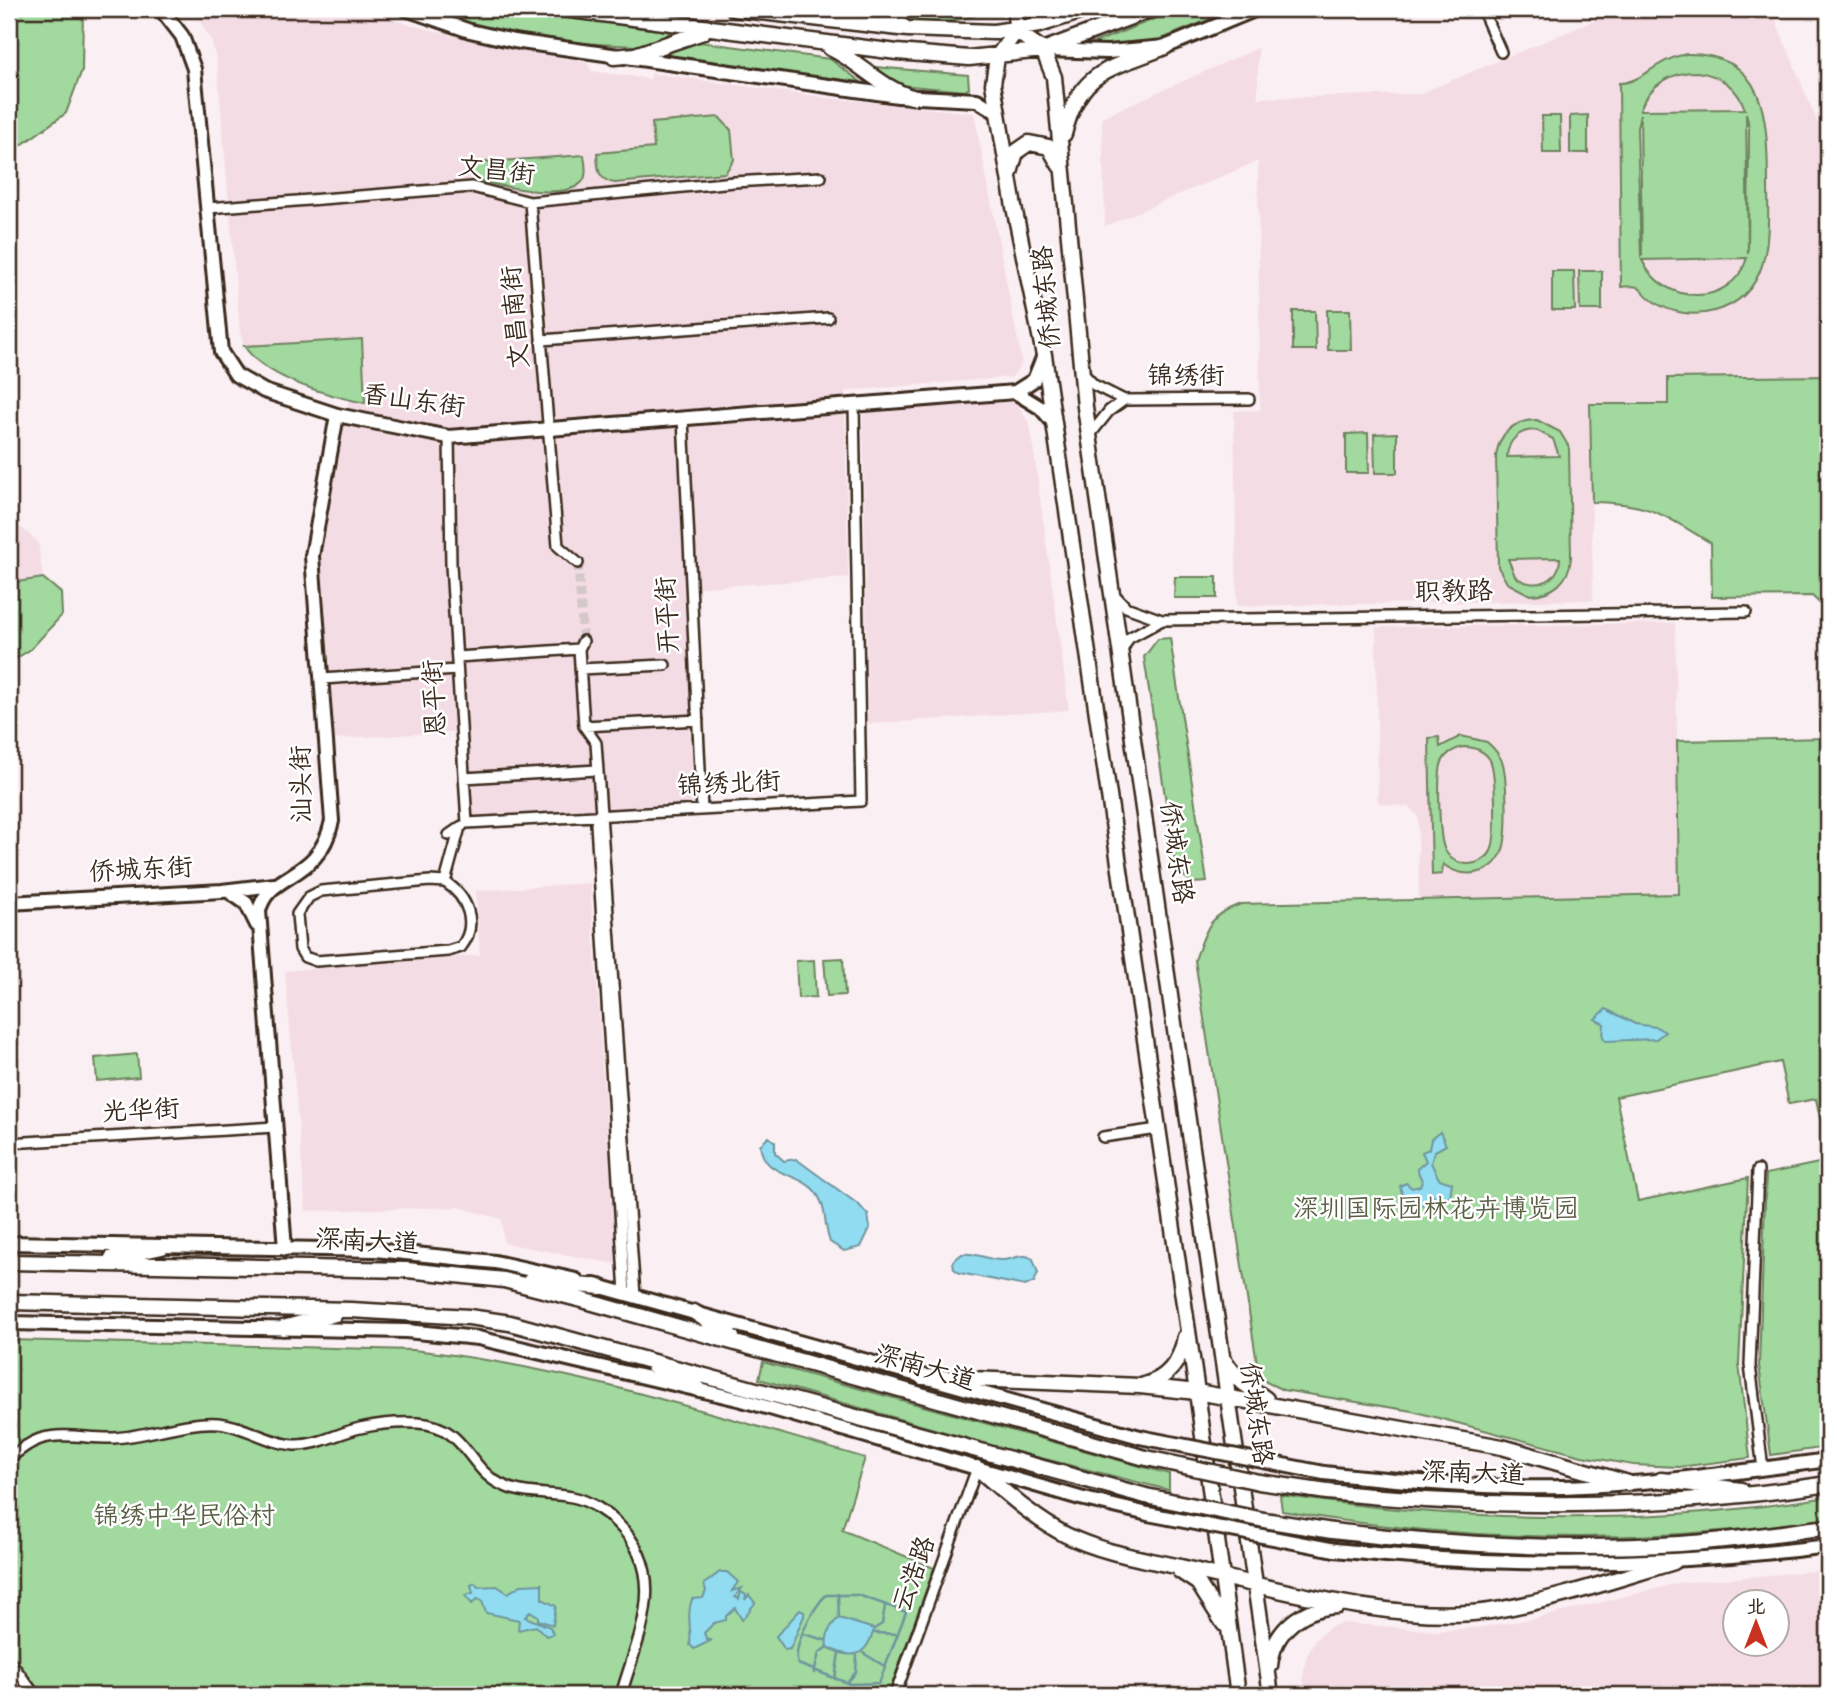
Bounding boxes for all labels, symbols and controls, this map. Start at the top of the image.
street label: 文昌街 [455,153,537,194]
street label: 侨城东路 [1028,244,1070,350]
street label: 文昌南街 [497,264,539,370]
street label: 锦绣街 [1147,362,1225,395]
street label: 香山东街 [359,379,467,427]
street label: 开平街 [652,575,689,655]
street label: 职教路 [1415,577,1493,611]
street label: 恩平街 [419,658,456,738]
street label: 汕头街 [287,745,321,823]
street label: 锦绣北街 [676,767,782,805]
street label: 侨城东路 [1150,799,1198,907]
street label: 侨城东街 [88,853,194,891]
street label: 光华街 [101,1095,181,1132]
park label: 深圳国际园林花卉博览园 [1293,1195,1579,1228]
street label: 深南大道 [314,1225,420,1263]
street label: 深南大道 [870,1340,979,1400]
street label: 侨城东路 [1230,1360,1278,1468]
street label: 深南大道 [1420,1458,1526,1494]
park label: 锦绣中华民俗村 [93,1502,275,1535]
street label: 云浩路 [887,1532,945,1617]
north arrow [1722,1588,1792,1658]
text: 北 [1746,1598,1766,1621]

